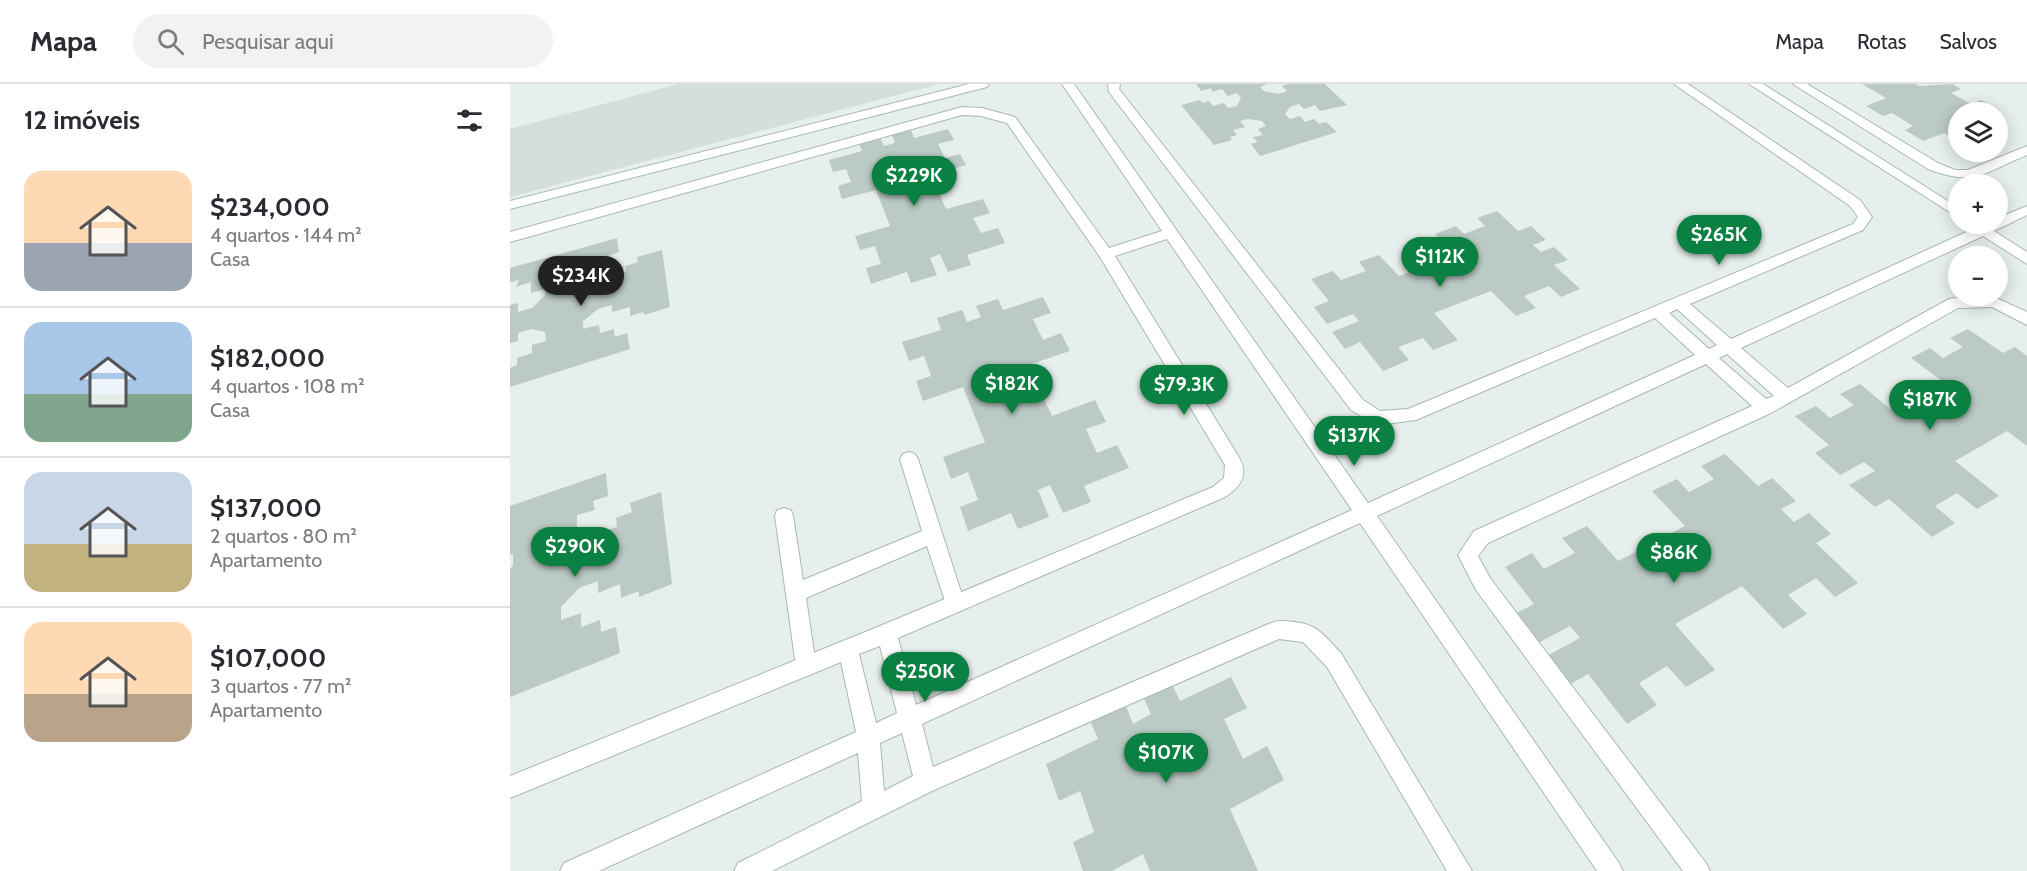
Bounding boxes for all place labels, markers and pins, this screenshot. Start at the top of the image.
pin: $229K [872,156,956,207]
pin: $265K [1677,215,1761,266]
pin: $112K [1398,237,1482,288]
pin: $234K [539,256,623,307]
pin: $182K [970,364,1054,415]
pin: $79.3K [1135,365,1233,416]
pin: $187K [1888,380,1972,431]
pin: $137K [1312,416,1396,467]
pin: $290K [533,527,617,578]
pin: $86K [1638,533,1710,584]
pin: $250K [883,652,967,703]
pin: $107K [1124,733,1208,784]

